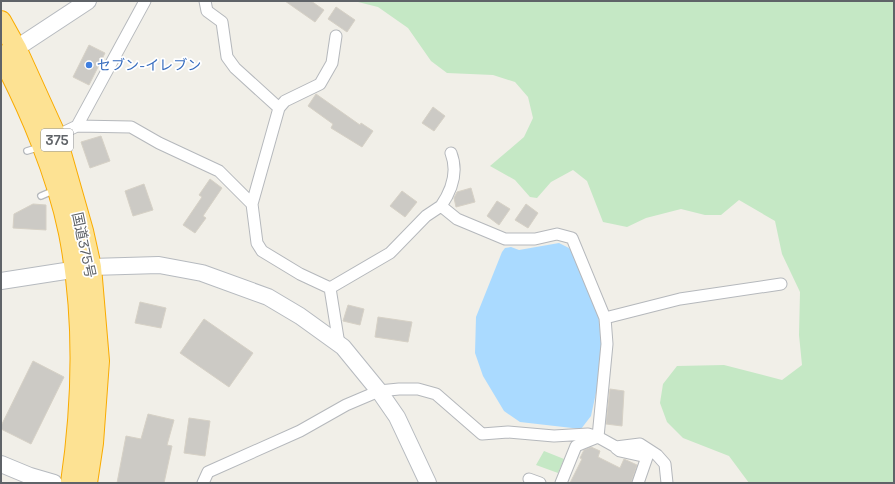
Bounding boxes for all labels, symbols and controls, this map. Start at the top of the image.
place label: セブン-イレブン [97,56,201,74]
marker: セブン-イレブン [84,60,94,70]
road number: 375 [41,129,73,151]
street label: 国道375号 [68,210,100,280]

